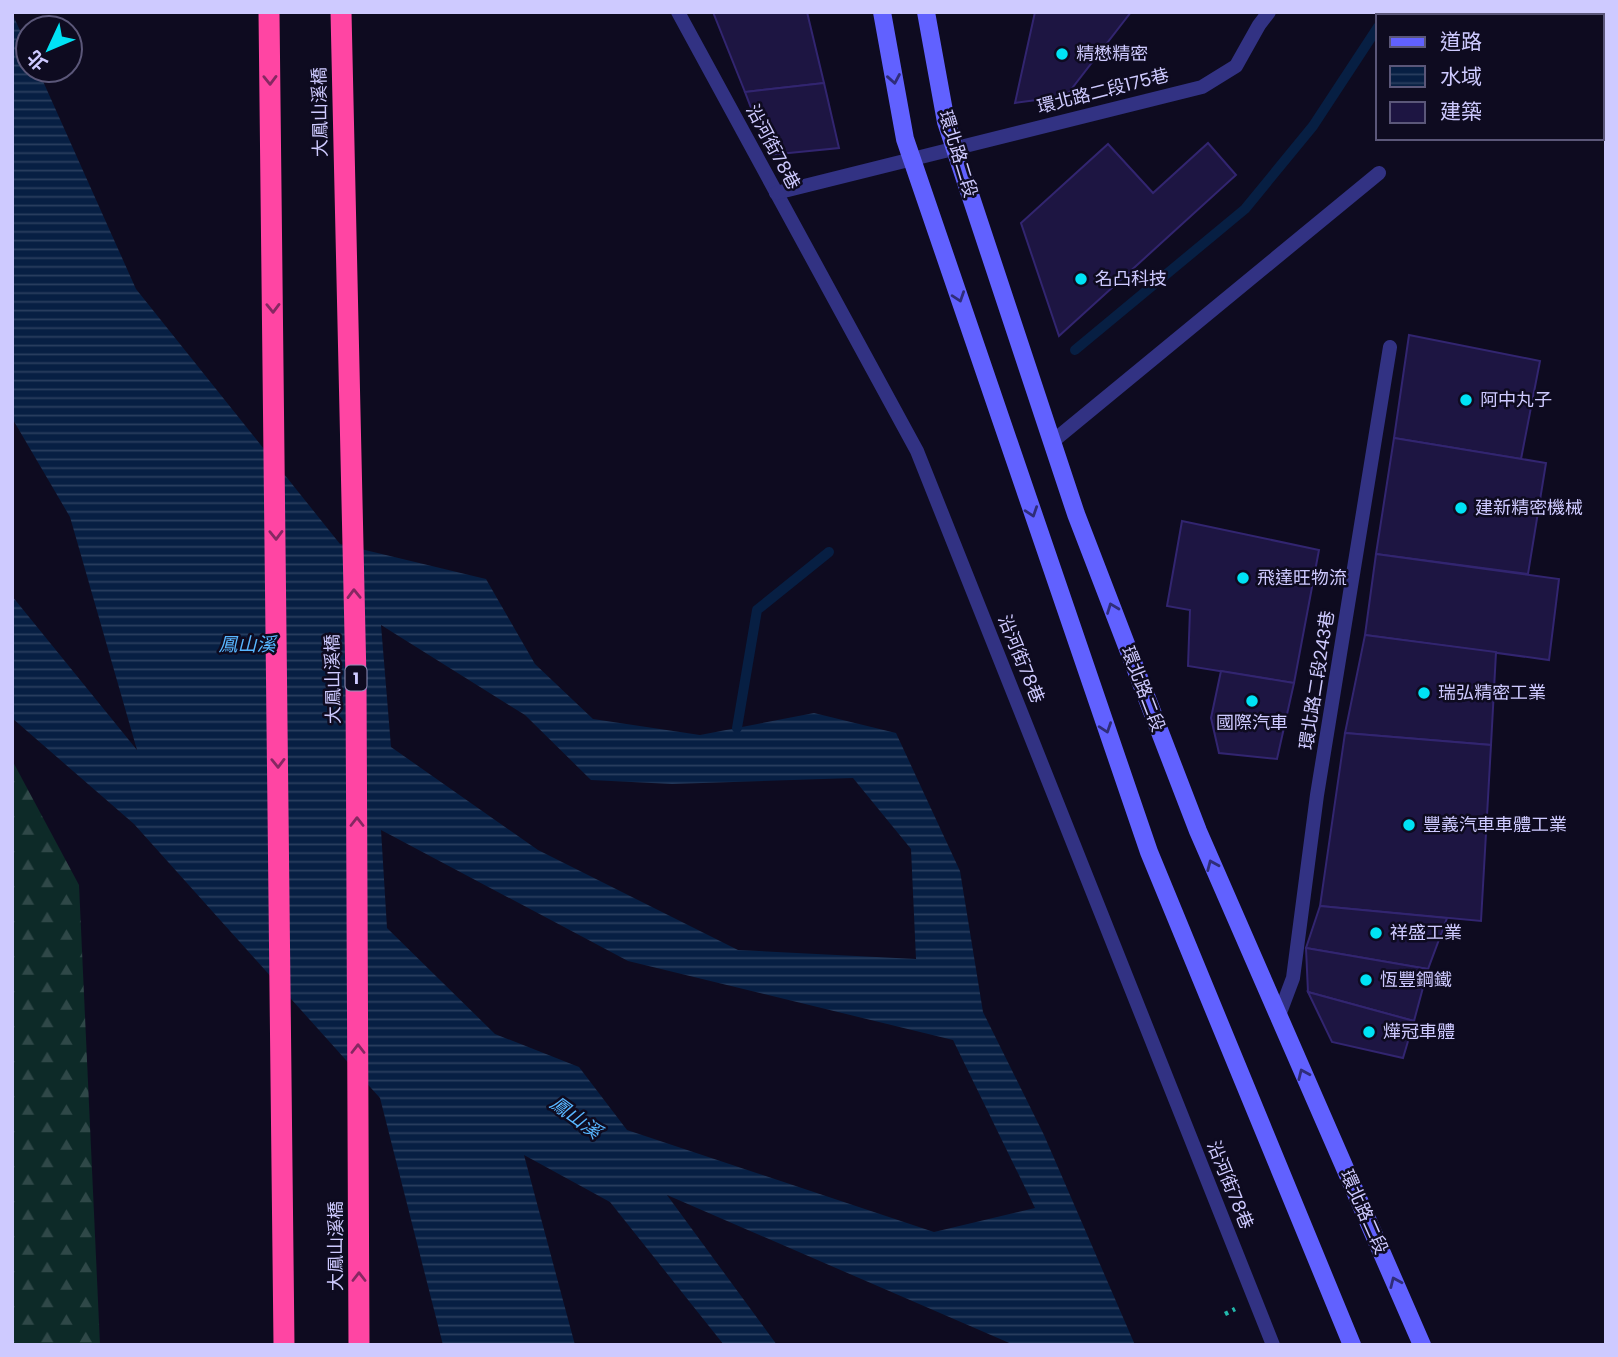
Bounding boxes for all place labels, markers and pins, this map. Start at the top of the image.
place label: 精懋精密 [1076,41,1148,66]
marker: 精懋精密 [1054,46,1070,62]
place label: 名凸科技 [1095,266,1167,291]
marker: 名凸科技 [1073,271,1089,287]
place label: 阿中丸子 [1480,387,1552,412]
marker: 阿中丸子 [1458,392,1474,408]
place label: 建新精密機械 [1475,495,1583,520]
marker: 建新精密機械 [1453,500,1469,516]
place label: 飛達旺物流 [1257,565,1347,590]
marker: 飛達旺物流 [1235,570,1251,586]
place label: 瑞弘精密工業 [1438,680,1546,705]
marker: 瑞弘精密工業 [1416,685,1432,701]
marker: 國際汽車 [1244,693,1260,709]
place label: 國際汽車 [1216,710,1288,735]
place label: 豐義汽車車體工業 [1423,812,1567,837]
marker: 豐義汽車車體工業 [1401,817,1417,833]
place label: 祥盛工業 [1390,920,1462,945]
marker: 祥盛工業 [1368,925,1384,941]
place label: 恆豐鋼鐵 [1380,967,1452,992]
marker: 恆豐鋼鐵 [1358,972,1374,988]
place label: 燁冠車體 [1383,1019,1455,1044]
marker: 燁冠車體 [1361,1024,1377,1040]

